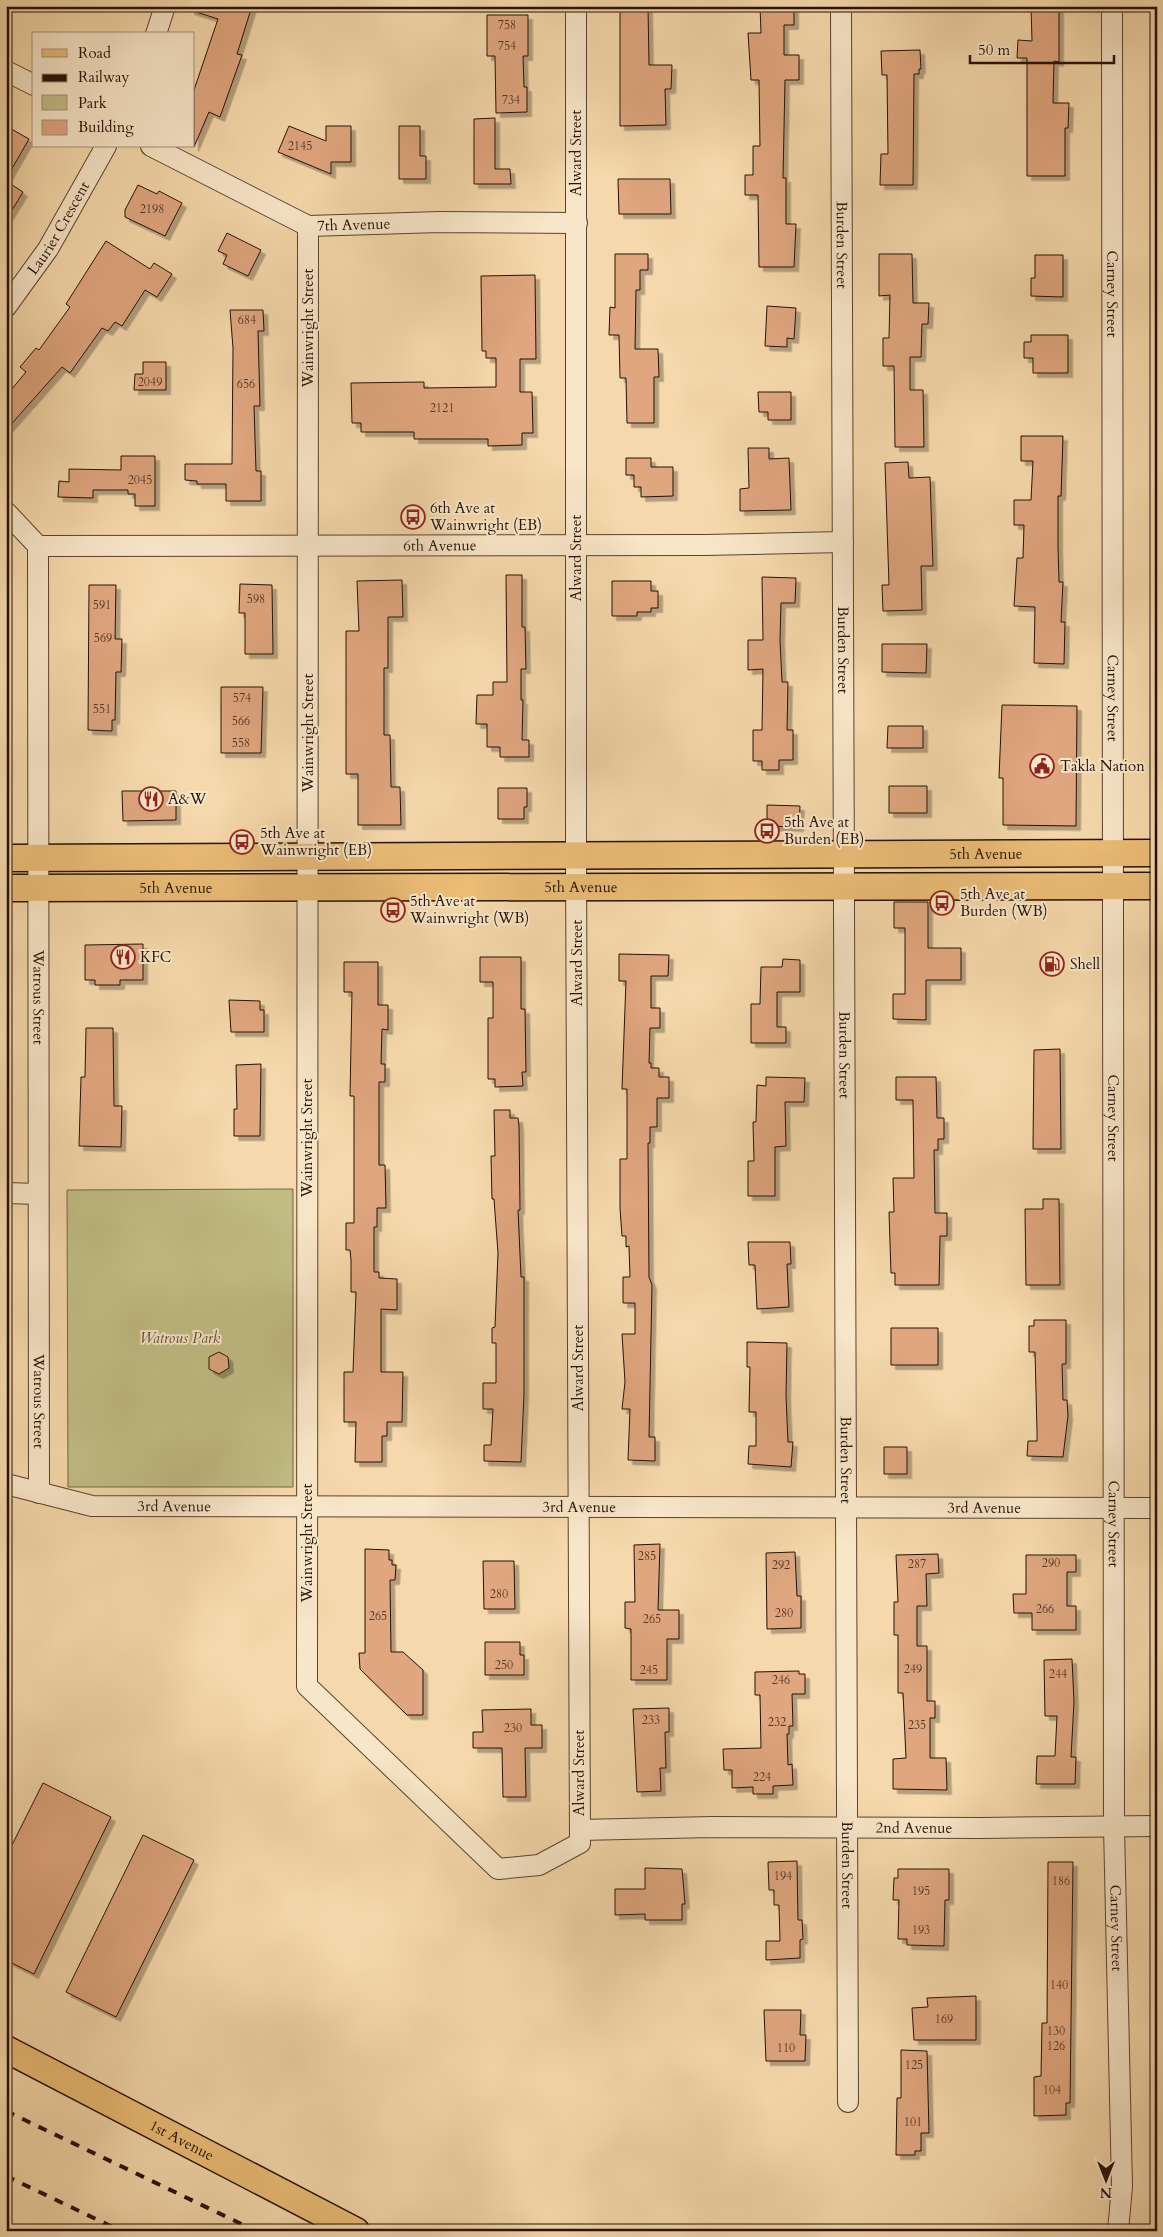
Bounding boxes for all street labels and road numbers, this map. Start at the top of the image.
street label: Alward Street [566,109,586,196]
street label: Laurier Crescent [23,177,94,279]
street label: Burden Street [832,201,852,289]
street label: 7th Avenue [317,214,391,236]
street label: Carney Street [1102,251,1122,338]
street label: Wainwright Street [298,268,318,389]
street label: Alward Street [566,514,586,601]
street label: 6th Avenue [403,535,477,555]
street label: Burden Street [833,606,853,694]
street label: Carney Street [1103,655,1123,742]
street label: Wainwright Street [298,673,318,794]
street label: 5th Avenue [949,844,1023,864]
street label: 5th Avenue [544,877,618,897]
street label: 5th Avenue [139,878,213,898]
street label: Alward Street [567,919,587,1006]
street label: Watrous Street [28,949,49,1045]
street label: Burden Street [834,1011,855,1099]
street label: Carney Street [1103,1075,1123,1162]
street label: Wainwright Street [297,1078,317,1199]
street label: Alward Street [568,1324,588,1411]
street label: Watrous Street [29,1353,49,1449]
street label: Burden Street [836,1416,856,1504]
street label: Carney Street [1104,1481,1124,1568]
street label: Wainwright Street [297,1483,317,1604]
street label: 3rd Avenue [137,1496,211,1516]
street label: 3rd Avenue [542,1497,616,1517]
street label: 3rd Avenue [947,1498,1021,1518]
street label: Alward Street [569,1729,589,1816]
street label: 2nd Avenue [875,1818,953,1838]
street label: Burden Street [837,1821,857,1909]
street label: Carney Street [1105,1884,1127,1972]
street label: 1st Avenue [146,2115,218,2165]

